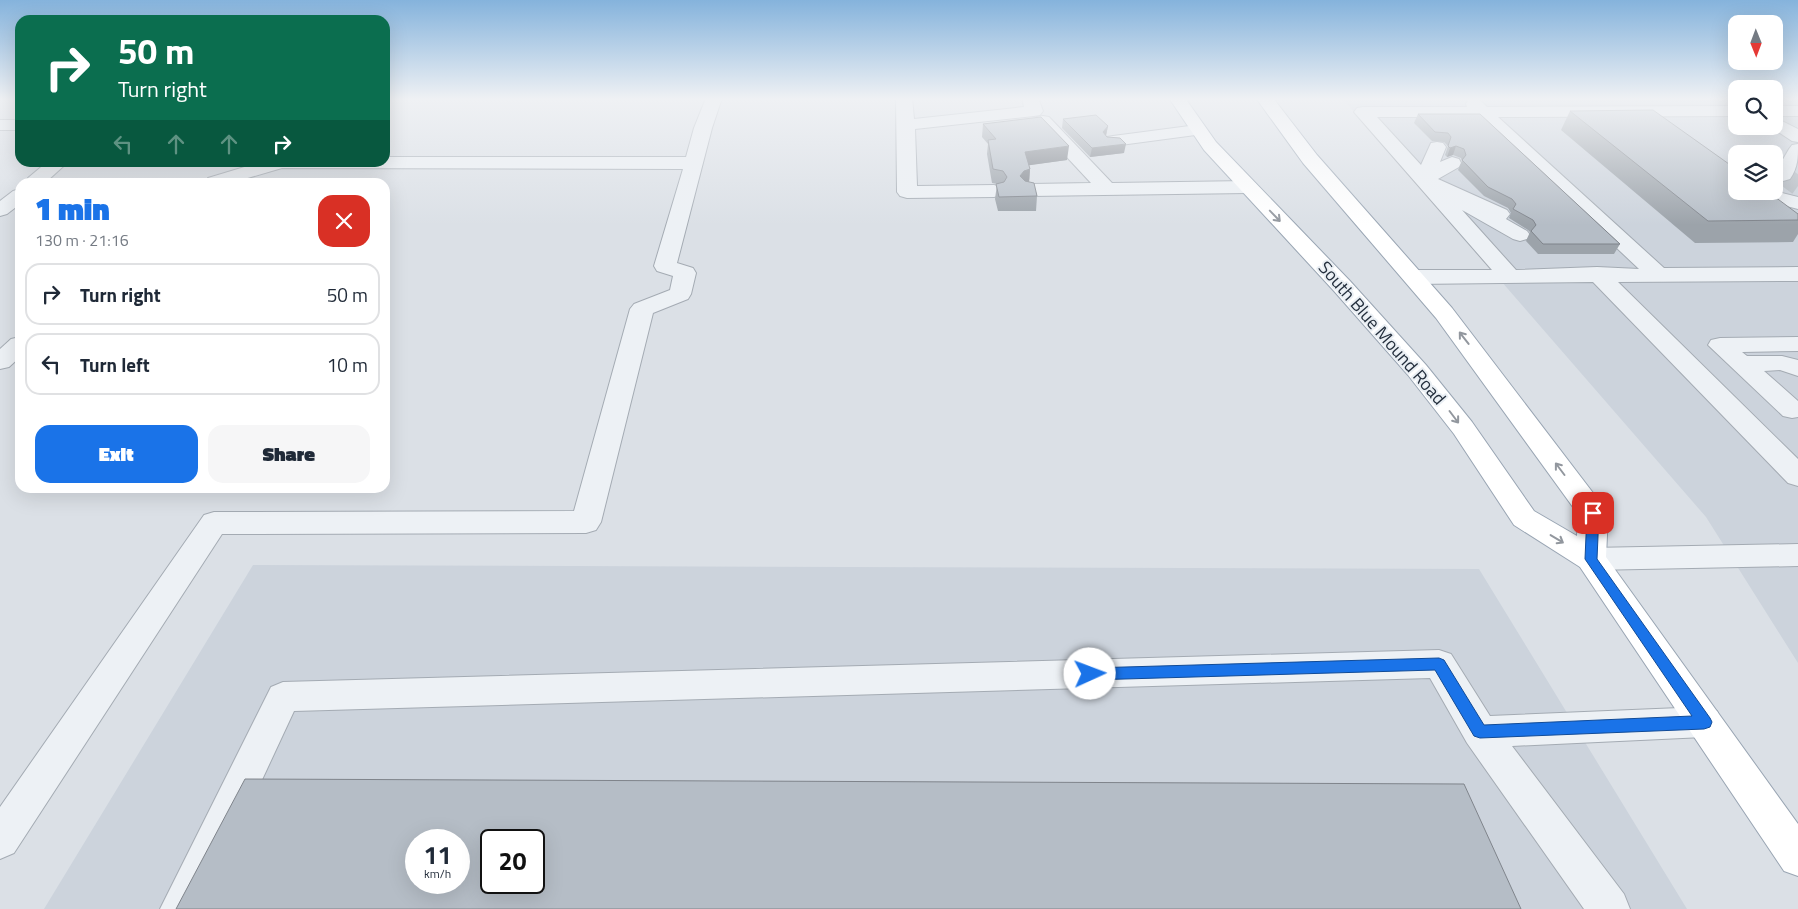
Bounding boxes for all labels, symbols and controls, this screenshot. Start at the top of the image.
north arrow [1728,15,1782,70]
map controls [1728,15,1783,200]
text: 50 m [118,24,194,78]
icon: right [35,35,100,100]
text: Turn right [118,72,207,106]
button: search [1728,80,1783,135]
icon: left [109,130,137,158]
icon: ahead [162,130,190,158]
icon: ahead [215,130,243,158]
icon: right [268,130,296,158]
button: layers [1728,145,1783,200]
text: 1 min [35,186,110,232]
button: close [318,195,370,247]
one-way arrow [1269,209,1281,222]
text: 130 m · 21:16 [35,228,129,252]
street label: South Blue Mound Road [1312,255,1453,411]
icon: right [37,280,65,308]
text: Turn right [80,280,161,309]
text: 50 m [327,280,368,309]
one-way arrow [1458,332,1469,345]
icon: left [37,350,65,378]
text: Turn left [80,350,150,379]
text: 10 m [327,350,368,379]
one-way arrow [1449,410,1459,424]
button: Exit [35,425,198,483]
button: Share [208,425,370,483]
one-way arrow [1555,463,1566,476]
pin [1572,492,1614,534]
icon: arrive [1579,499,1607,527]
one-way arrow [1550,534,1564,544]
position arrow [1063,647,1115,699]
speed limit sign: 20 [480,829,545,894]
text: 11 [423,836,452,874]
text: km/h [424,864,451,883]

